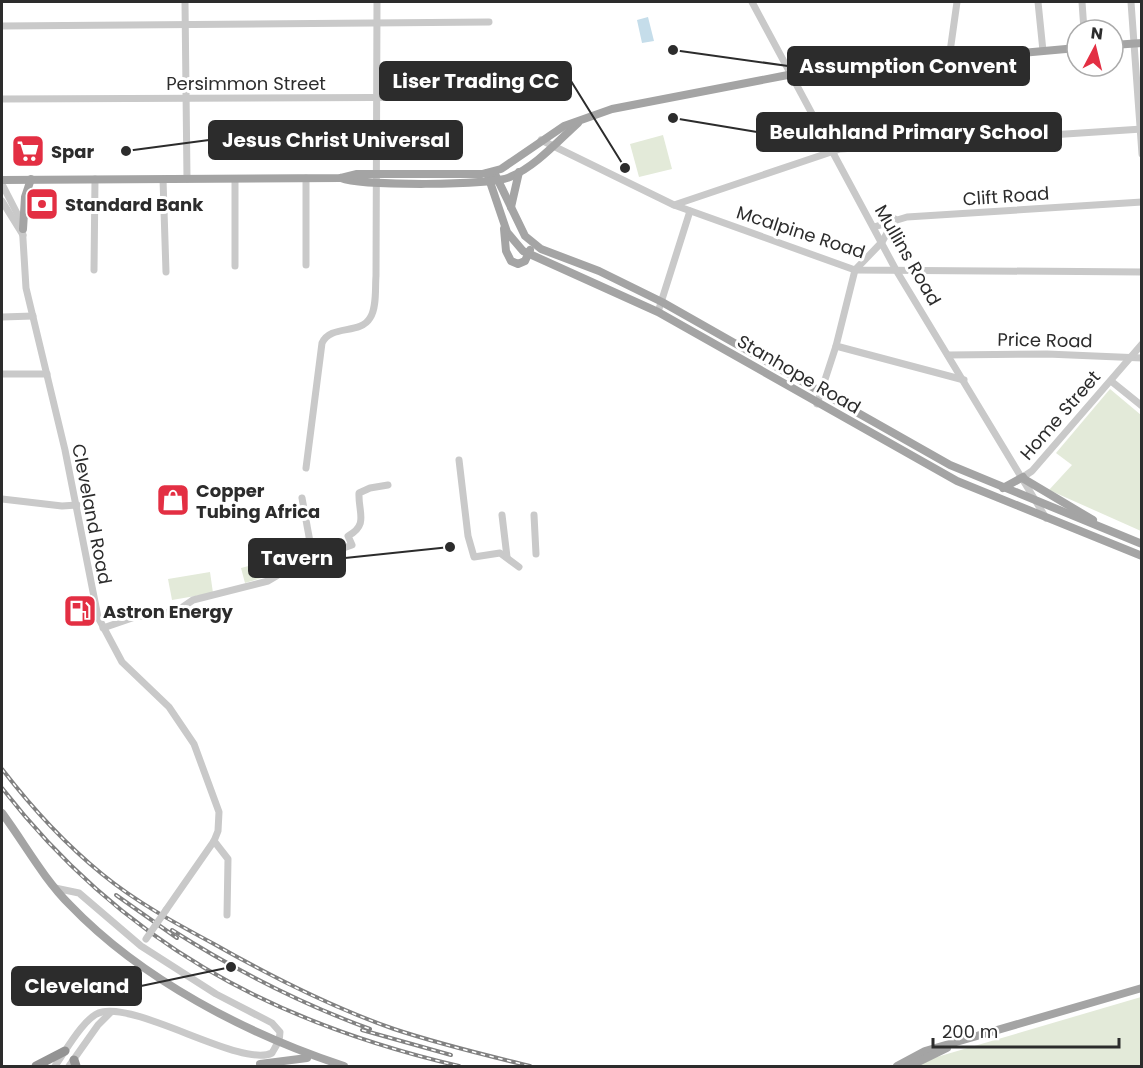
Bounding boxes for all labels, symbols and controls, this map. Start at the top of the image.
north arrow [1065,18,1125,78]
text: N [1089,21,1104,46]
callout: Assumption Convent [788,47,1029,85]
text: Assumption Convent [799,52,1017,80]
callout: Liser Trading CC [380,62,571,100]
text: Liser Trading CC [393,67,559,95]
street label: Persimmon Street [166,71,326,96]
callout: Beulahland Primary School [757,113,1061,151]
text: Beulahland Primary School [769,118,1049,146]
callout: Jesus Christ Universal [209,121,462,159]
text: Jesus Christ Universal [222,126,450,154]
supermarket icon: Spar [10,133,46,169]
place label: Spar [51,139,95,164]
street label: Clift Road [962,181,1050,211]
bank icon: Standard Bank [24,186,60,222]
place label: Standard Bank [65,192,204,217]
street label: Mcalpine Road [733,199,869,265]
street label: Mullins Road [869,200,947,310]
street label: Price Road [997,327,1093,353]
street label: Stanhope Road [733,328,865,420]
street label: Home Street [1014,365,1106,465]
street label: Cleveland Road [66,442,118,586]
place label: Copper Tubing Africa [196,478,320,524]
shop icon: Copper Tubing Africa [155,482,191,518]
callout: Tavern [249,539,345,577]
text: Tavern [261,544,333,572]
fuel station icon: Astron Energy [62,593,98,629]
place label: Astron Energy [103,599,234,624]
callout: Cleveland [12,967,141,1005]
text: Cleveland [25,972,129,1000]
scale bar [933,1011,1119,1049]
text: 200 m [942,1019,998,1044]

